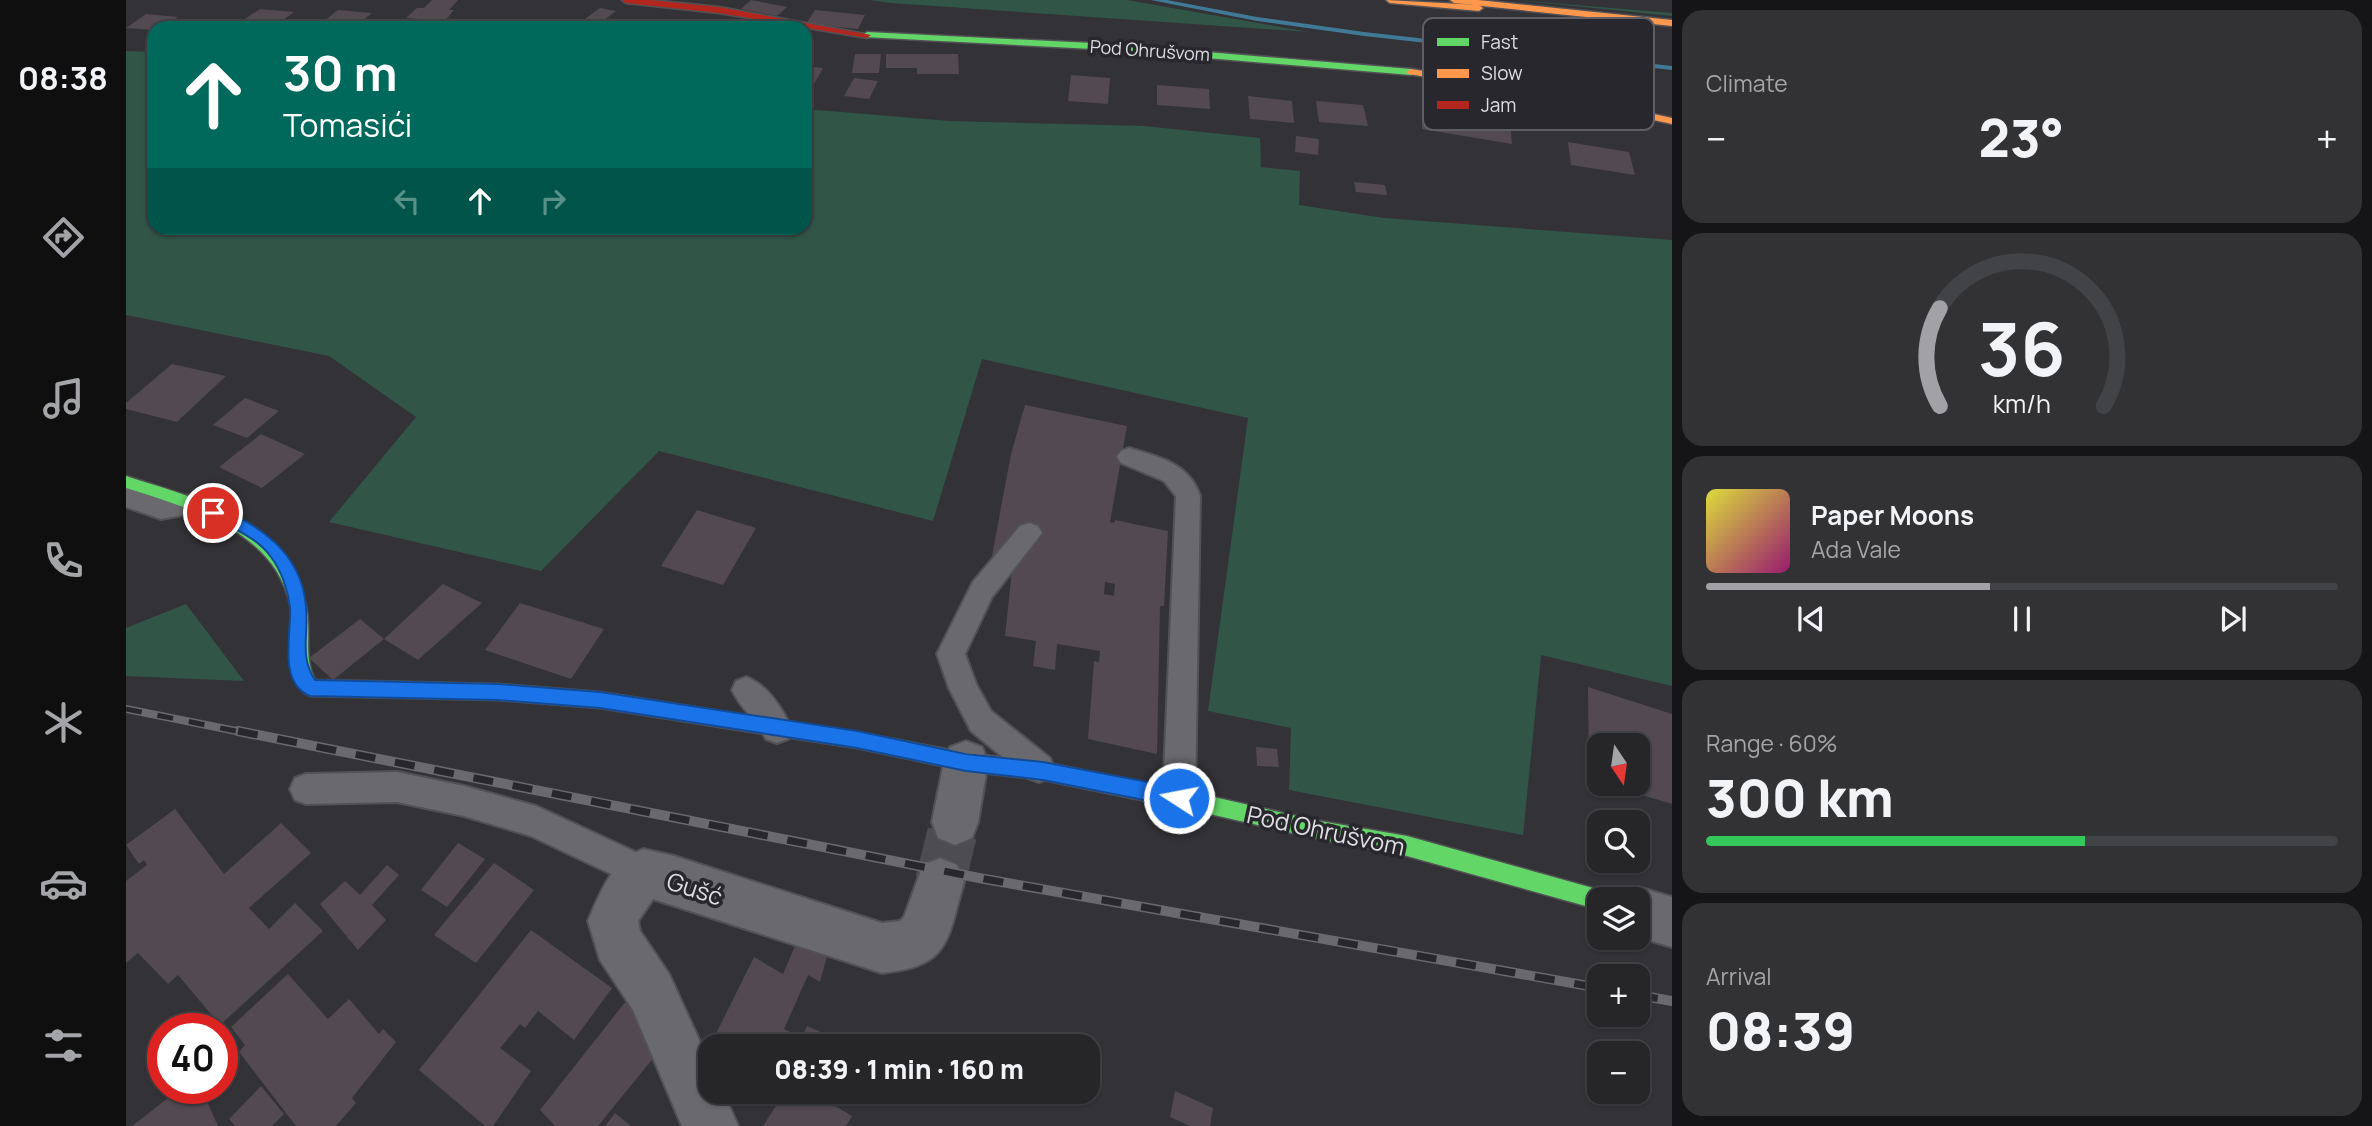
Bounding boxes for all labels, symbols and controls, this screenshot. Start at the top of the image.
legend [1423,18,1654,130]
text: Fast [1481,29,1518,55]
street label: Pod Ohrušvom [1089,34,1211,66]
text: 30 m [283,39,398,106]
icon: ahead [168,49,259,140]
text: 08:38 [18,56,108,100]
text: Slow [1481,60,1523,86]
text: Climate [1706,67,1788,99]
text: Jam [1481,92,1516,118]
text: 23° [1979,102,2064,173]
text: Tomasići [283,103,412,147]
text: − [1706,112,1727,164]
text: + [2316,112,2338,164]
icon: left [388,182,426,220]
icon: ahead [461,182,499,220]
icon: right [534,182,572,220]
icon: directions [39,213,88,262]
text: 36 [1978,298,2066,398]
icon: music [39,374,88,423]
text: km/h [1993,386,2051,421]
pin [183,483,243,543]
icon: arrive [194,494,232,532]
text: Paper Moons [1811,497,1974,533]
text: Ada Vale [1811,533,1901,565]
icon: phone [39,536,88,585]
icon: previous [1792,600,1830,638]
icon: pause [2003,600,2041,638]
icon: next [2214,600,2252,638]
icon: climate [39,698,88,747]
text: Range · 60% [1706,727,1837,759]
north arrow [1587,733,1650,796]
map controls [1587,733,1650,1104]
position arrow [1142,761,1216,835]
text: 300 km [1706,762,1894,833]
street label: Pod Ohrušvom [1244,797,1408,863]
button: search [1587,810,1650,873]
icon: car [39,859,88,908]
street label: Gušć [663,863,727,913]
button: layers [1587,887,1650,950]
text: Arrival [1706,960,1772,992]
button: + [1587,964,1650,1027]
text: 08:39 [1706,995,1855,1066]
speed limit sign: 40 [147,1013,238,1104]
icon: filters [39,1021,88,1070]
button: − [1587,1041,1650,1104]
text: 08:39 · 1 min · 160 m [774,1051,1024,1087]

